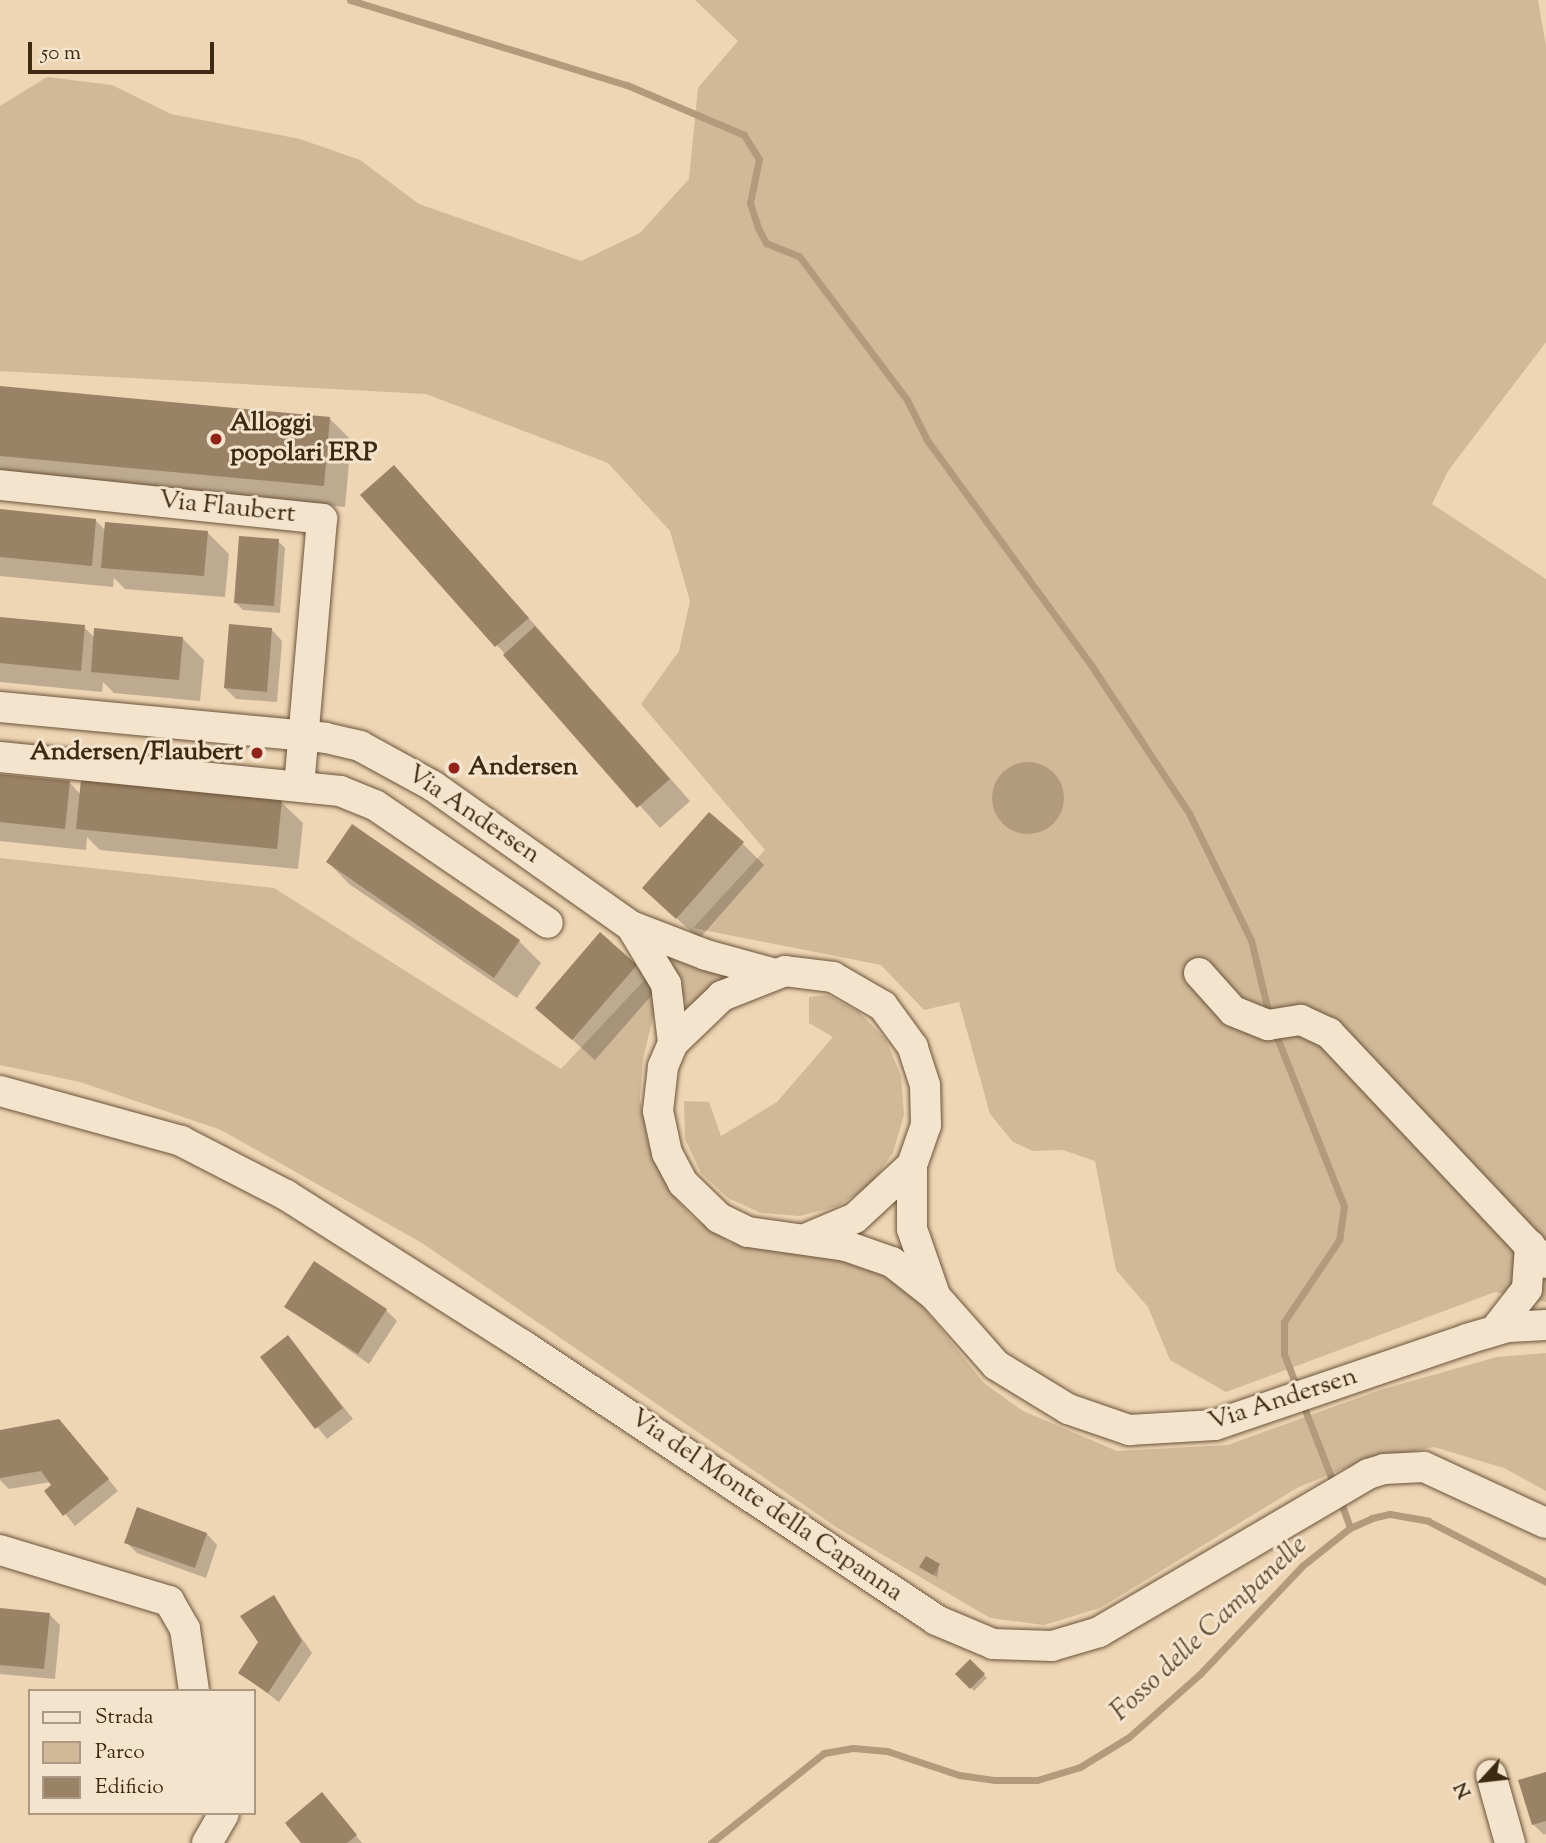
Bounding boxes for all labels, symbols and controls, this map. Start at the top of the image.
scale bar [32,28,217,72]
text: 50 m [41,39,81,69]
place label: Alloggi popolari ERP [230,408,377,470]
marker: Alloggi popolari ERP [208,431,224,447]
street label: Via Flaubert [157,485,297,531]
place label: Andersen/Flaubert [30,737,243,769]
marker: Andersen/Flaubert [249,745,265,761]
place label: Andersen [468,752,578,784]
street label: Via Andersen [400,759,546,871]
marker: Andersen [446,760,462,776]
street label: Via Andersen [1205,1361,1361,1439]
street label: Via del Monte della Capanna [623,1403,909,1609]
water label: Fosso delle Campanelle [1104,1529,1314,1729]
legend [28,1689,256,1815]
text: Strada [95,1703,154,1733]
text: Parco [95,1738,145,1768]
north arrow [1448,1745,1518,1815]
text: Edificio [95,1773,164,1803]
text: N [1448,1777,1479,1803]

